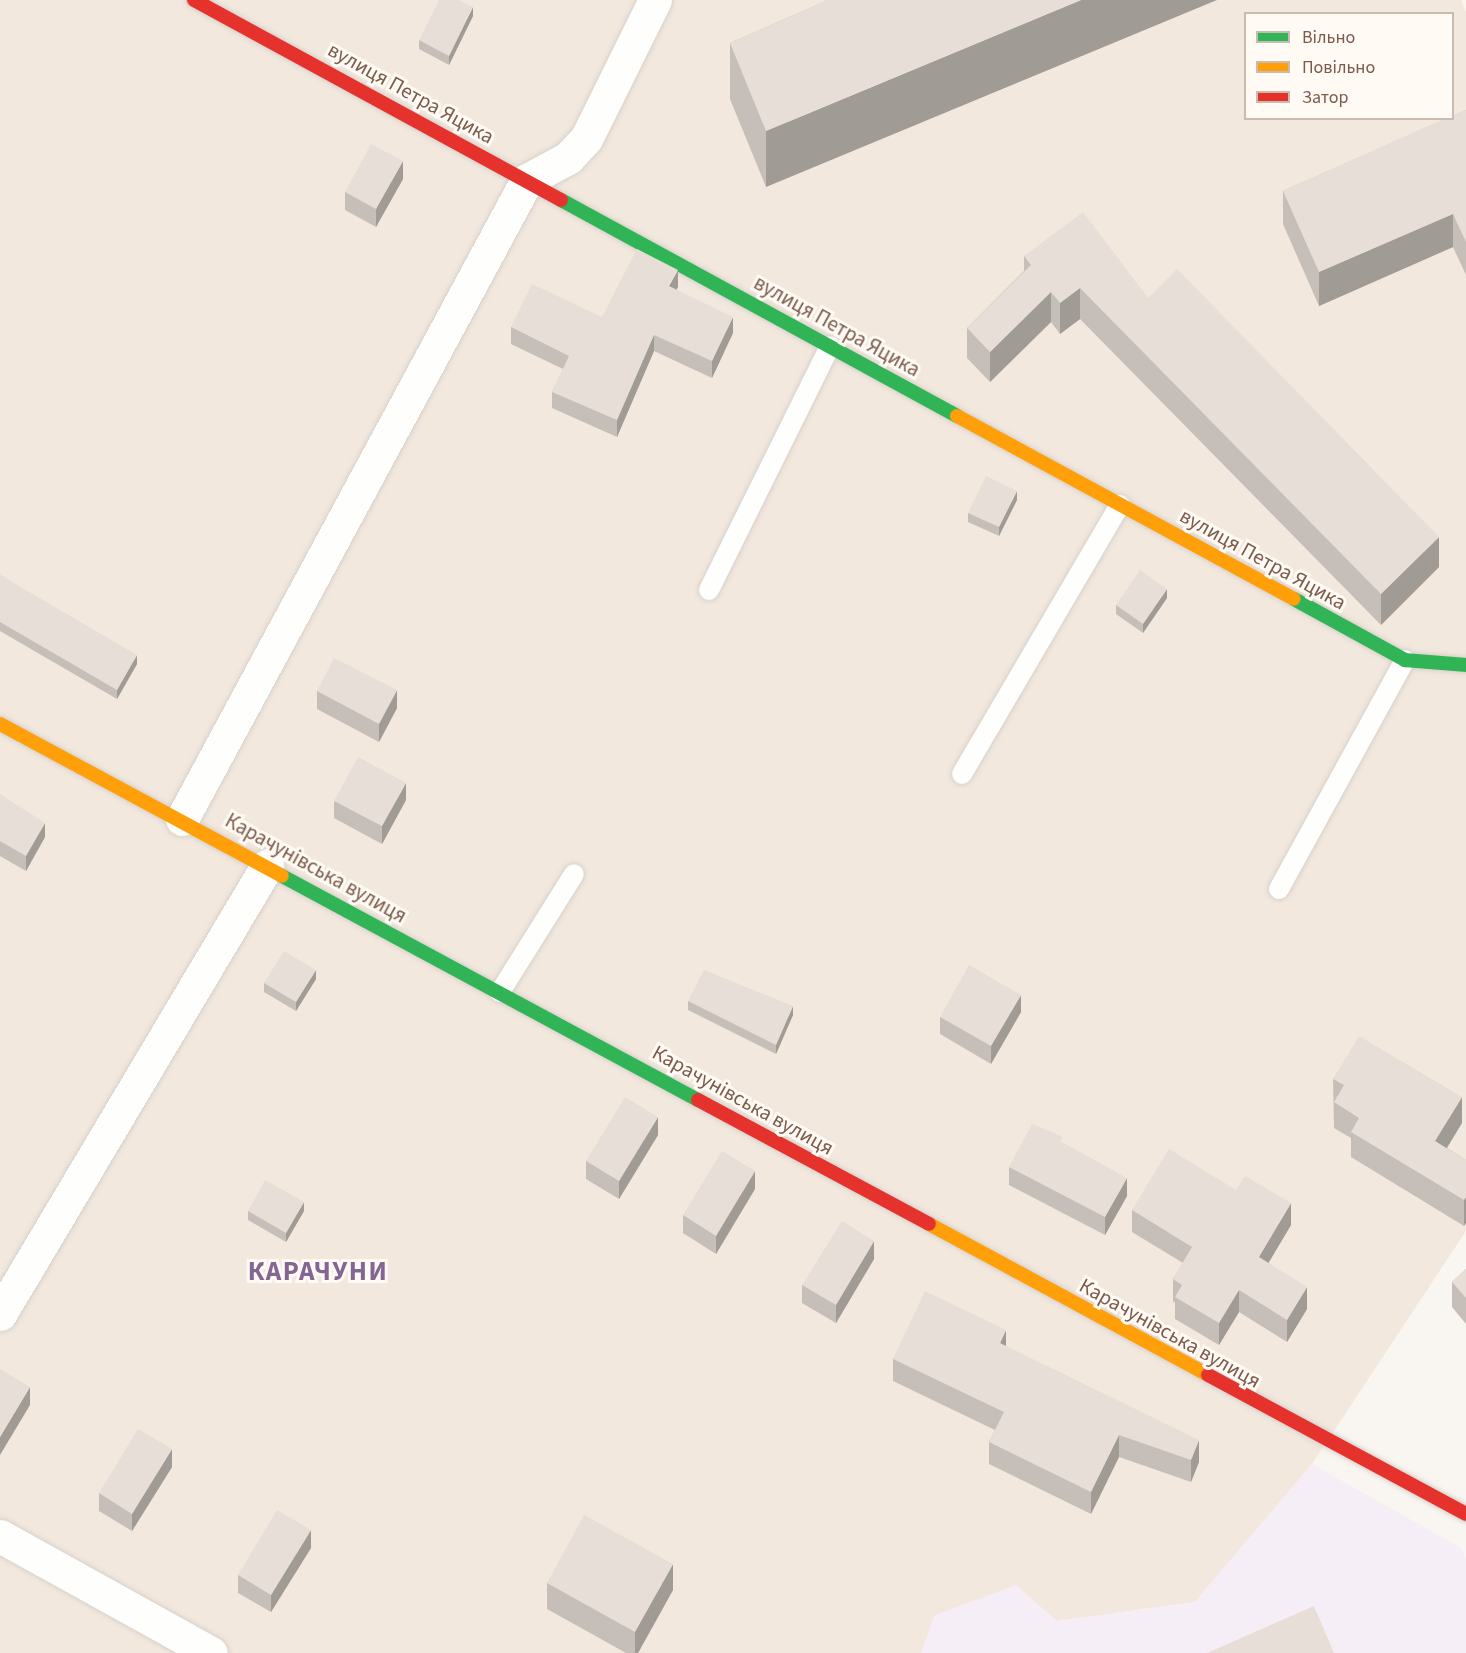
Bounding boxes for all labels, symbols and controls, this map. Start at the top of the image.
legend [1244,12,1454,120]
text: Вільно [1302,25,1355,50]
street label: вулиця Петра Яцика [323,37,499,149]
text: Повільно [1302,55,1375,80]
text: Затор [1302,85,1349,110]
street label: вулиця Петра Яцика [749,270,925,382]
street label: вулиця Петра Яцика [1175,503,1351,615]
street label: Карачунівська вулиця [221,808,411,928]
street label: Карачунівська вулиця [648,1040,838,1160]
district label: КАРАЧУНИ [248,1256,388,1288]
street label: Карачунівська вулиця [1075,1273,1265,1393]

